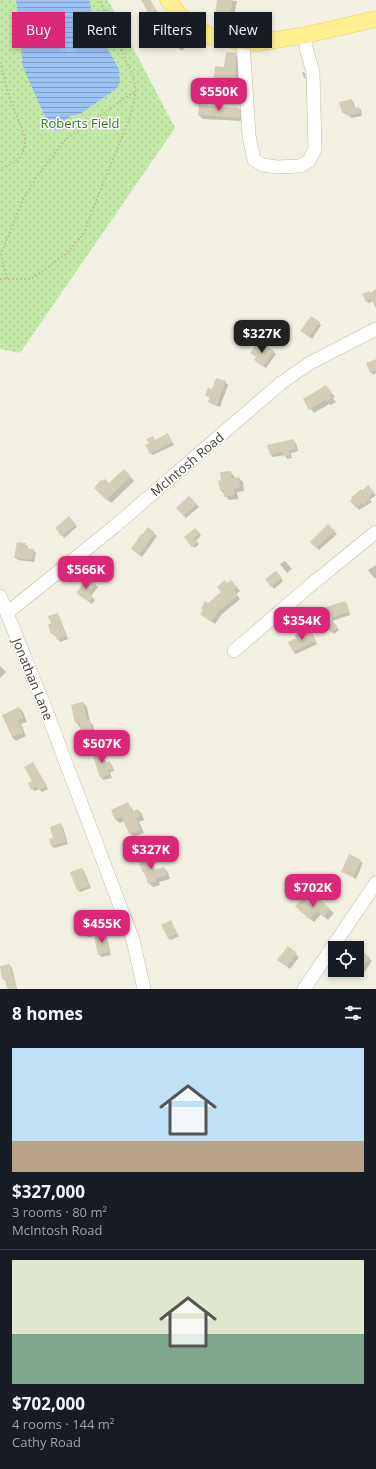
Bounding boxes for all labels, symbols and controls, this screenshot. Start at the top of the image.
chip: Buy [12,12,65,48]
chip: Rent [73,12,131,48]
chip: Filters [139,12,206,48]
chip: New [214,12,272,48]
pin: $550K [191,78,247,112]
text: $550K [200,82,238,100]
park label: Roberts Field [40,114,120,132]
pin: $327K [234,320,290,354]
text: $327K [243,324,281,342]
street label: McIntosh Road [147,428,227,500]
pin: $566K [58,556,114,590]
text: $566K [67,560,105,578]
pin: $354K [274,607,330,641]
text: $354K [283,611,321,629]
street label: Jonathan Lane [8,633,58,723]
pin: $507K [74,730,130,764]
text: $507K [83,734,121,752]
pin: $327K [123,836,179,870]
text: $327K [132,840,170,858]
pin: $702K [285,874,341,908]
text: $702K [294,878,332,896]
pin: $455K [74,910,130,944]
text: $455K [83,914,121,932]
map controls [328,941,364,977]
button: locate [328,941,364,977]
text: 8 homes [12,1002,83,1025]
icon: filters [342,1002,364,1024]
icon: home [152,1074,224,1146]
text: $327,000 [12,1180,85,1203]
text: 3 rooms · 80 m² [12,1203,107,1221]
text: McIntosh Road [12,1221,103,1239]
icon: home [152,1286,224,1358]
text: $702,000 [12,1392,85,1415]
text: 4 rooms · 144 m² [12,1415,114,1433]
text: Cathy Road [12,1433,81,1451]

